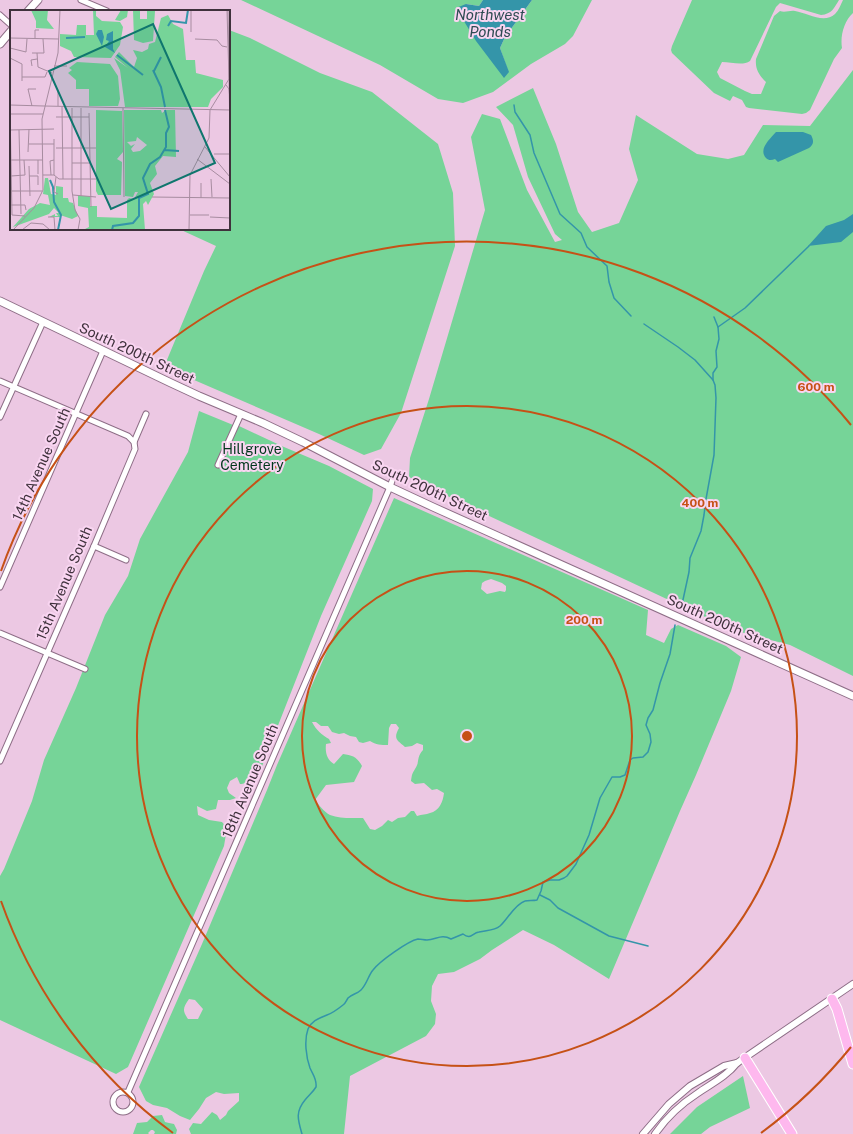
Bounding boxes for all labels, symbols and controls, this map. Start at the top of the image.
water label: Northwest Ponds [455,6,525,40]
inset map [10,10,230,230]
street label: South 200th Street [77,319,197,387]
text: 600 m [798,380,835,394]
street label: 14th Avenue South [9,405,73,523]
park label: Hillgrove Cemetery [220,441,284,473]
street label: South 200th Street [370,456,490,524]
text: 400 m [682,496,719,510]
street label: 15th Avenue South [33,524,95,642]
street label: South 200th Street [664,591,786,657]
text: 200 m [566,613,602,627]
street label: 18th Avenue South [219,722,281,840]
centre of rings [460,729,474,743]

